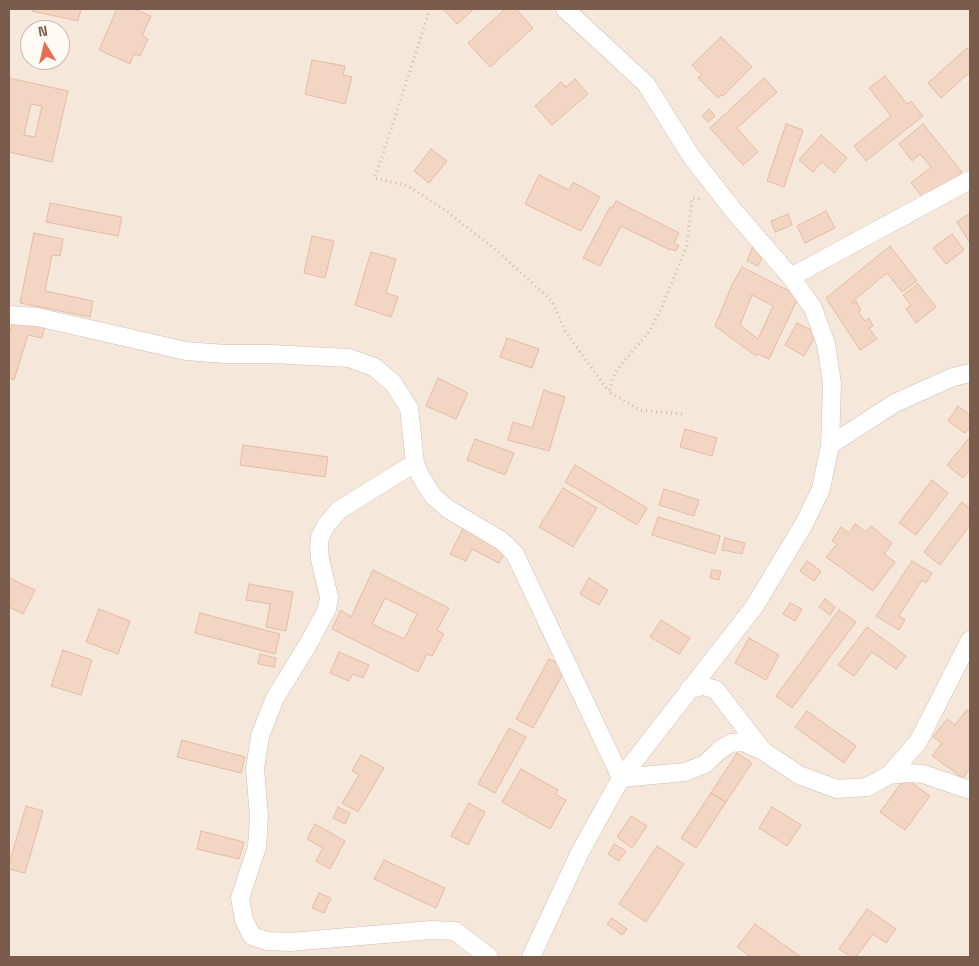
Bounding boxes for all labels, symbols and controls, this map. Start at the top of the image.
north arrow [20,20,70,70]
text: N [37,22,49,41]

